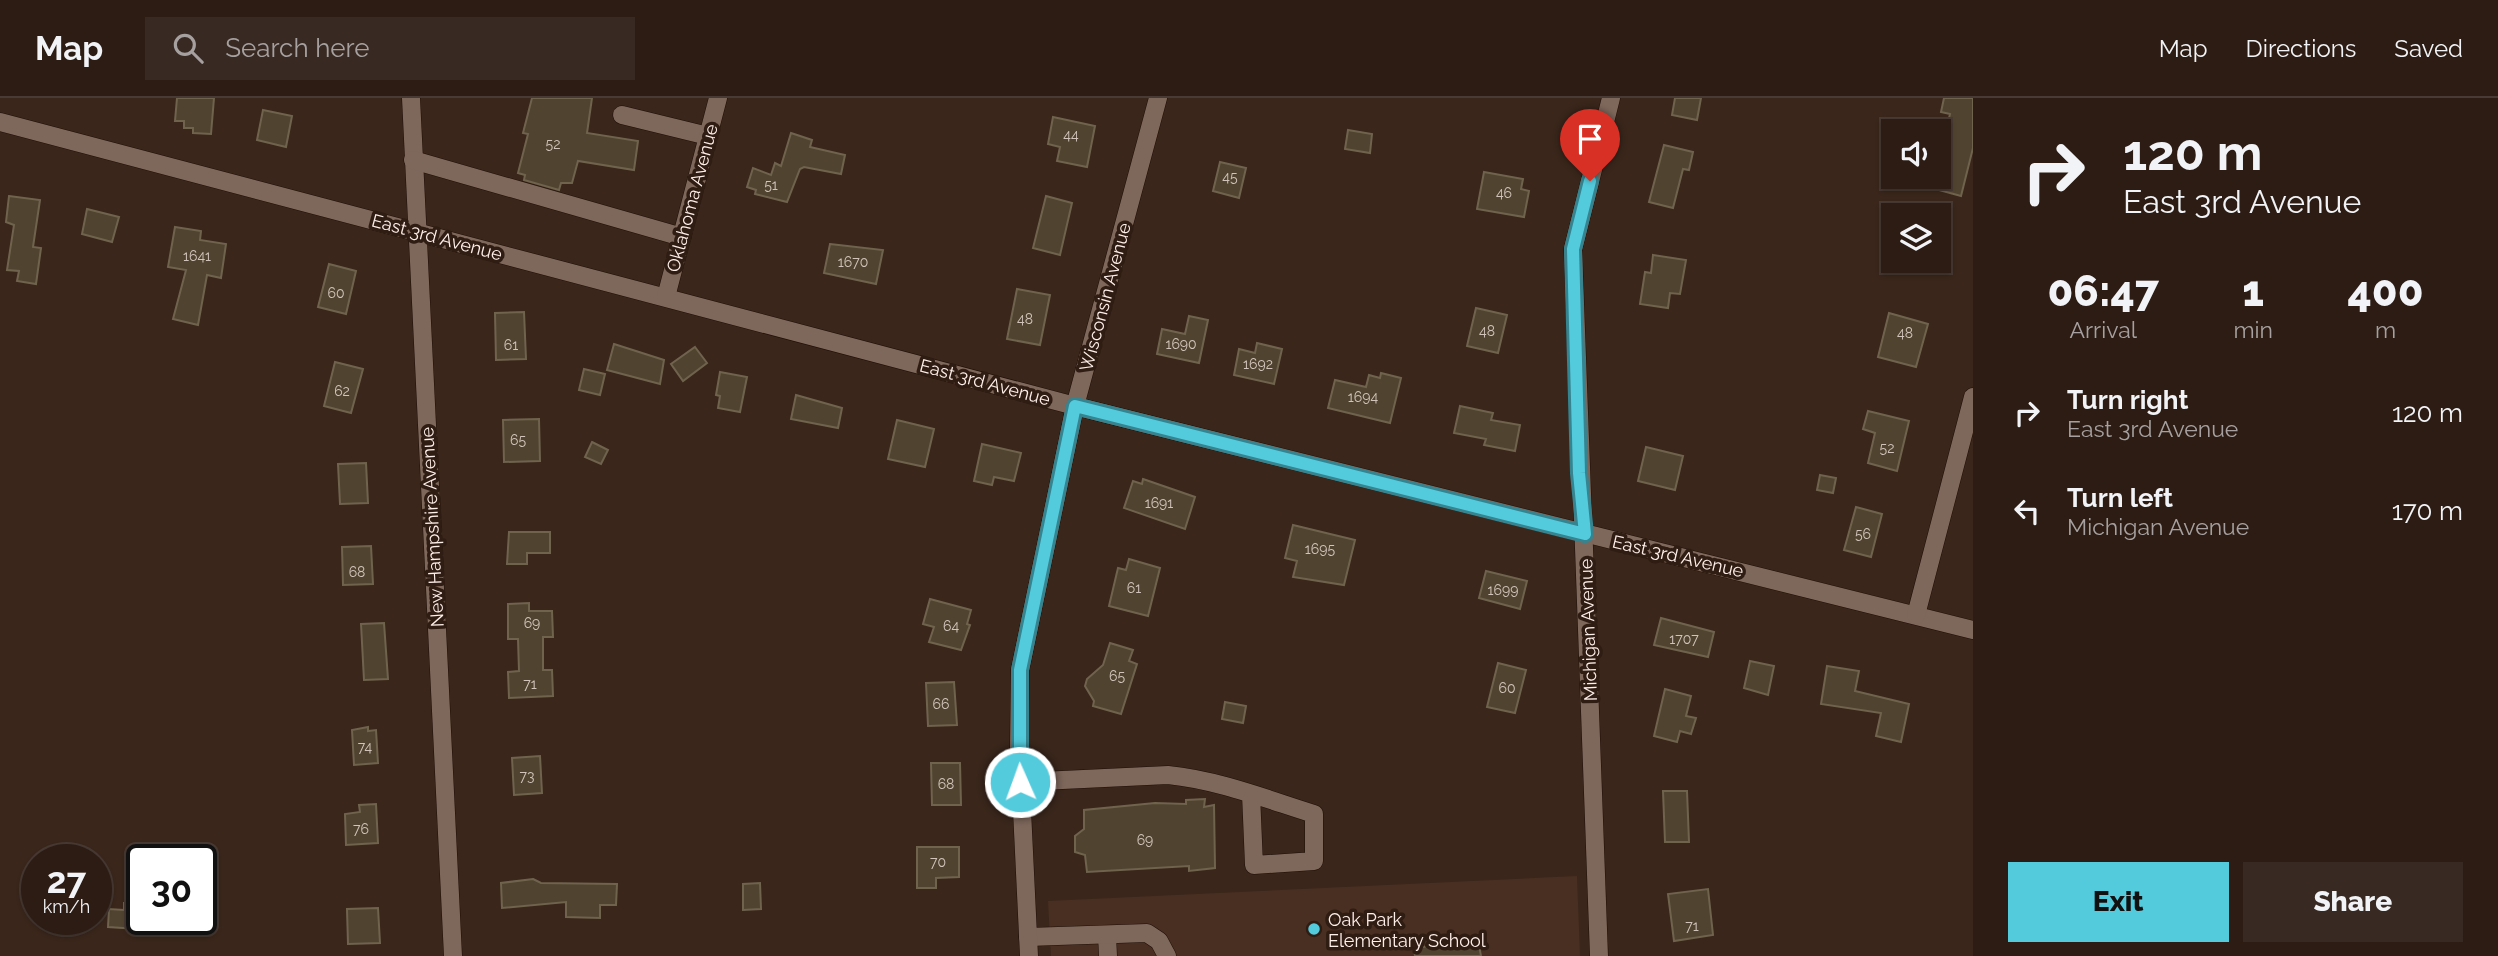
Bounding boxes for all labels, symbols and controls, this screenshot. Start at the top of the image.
search box [145,17,635,80]
text: Map [35,29,103,68]
icon: search [169,29,207,67]
text: Search here [225,33,370,63]
text: Map [2159,34,2208,63]
text: Directions [2246,34,2356,63]
text: Saved [2394,34,2463,63]
pin [1560,109,1620,181]
map controls [1881,119,1951,273]
button: sound [1881,119,1951,189]
icon: arrive [1571,120,1609,158]
street label: Oklahoma Avenue [662,121,722,274]
text: 120 m [2123,124,2262,181]
icon: right [2008,126,2099,217]
house number: 44 [1063,127,1079,143]
house number: 52 [546,136,560,152]
house number: 45 [1222,169,1238,185]
house number: 51 [764,177,778,193]
text: East 3rd Avenue [2123,183,2361,220]
house number: 46 [1496,185,1512,201]
button: layers [1881,203,1951,273]
street label: East 3rd Avenue [370,210,505,265]
street label: Wisconsin Avenue [1075,220,1135,373]
house number: 1641 [183,248,211,264]
house number: 1670 [838,254,868,270]
text: 06:47 [2048,267,2159,316]
text: 1 [2242,267,2264,316]
text: 400 [2348,267,2423,316]
house number: 60 [327,285,345,301]
house number: 48 [1017,311,1033,327]
text: Arrival [2069,316,2137,343]
text: min [2233,316,2273,343]
text: m [2375,316,2396,343]
house number: 48 [1479,323,1495,339]
house number: 48 [1897,325,1913,341]
house number: 1690 [1165,336,1197,352]
house number: 61 [504,337,518,353]
street label: East 3rd Avenue [918,355,1053,410]
house number: 1692 [1243,356,1273,372]
house number: 62 [334,383,350,399]
text: Turn right [2067,385,2188,415]
house number: 1694 [1348,389,1378,405]
icon: right [2008,394,2046,432]
text: 120 m [2392,398,2463,428]
text: East 3rd Avenue [2067,415,2238,442]
street label: New Hampshire Avenue [416,426,448,628]
house number: 65 [510,432,526,448]
house number: 52 [1880,440,1894,456]
text: Turn left [2067,483,2173,513]
icon: left [2008,492,2046,530]
house number: 1691 [1145,495,1173,511]
text: 170 m [2392,496,2463,526]
text: Michigan Avenue [2067,513,2249,540]
house number: 56 [1855,526,1871,542]
street label: East 3rd Avenue [1610,531,1746,581]
house number: 1695 [1305,541,1335,557]
street label: Michigan Avenue [1575,558,1601,702]
house number: 68 [349,564,365,580]
house number: 61 [1127,580,1141,596]
house number: 1699 [1488,582,1518,598]
house number: 69 [524,615,540,631]
house number: 64 [943,618,959,634]
house number: 1707 [1669,631,1699,647]
house number: 65 [1109,668,1125,684]
house number: 71 [523,676,537,692]
house number: 60 [1498,680,1516,696]
house number: 66 [933,696,949,712]
house number: 74 [358,739,373,755]
position arrow [983,745,1057,819]
house number: 73 [520,768,534,784]
house number: 68 [938,776,954,792]
house number: 76 [353,821,369,837]
house number: 69 [1137,832,1153,848]
speed limit sign: 30 [126,844,217,935]
house number: 70 [930,854,946,870]
text: 27 [47,860,86,901]
button: Exit [2008,862,2229,942]
button: Share [2243,862,2463,942]
text: km/h [43,896,90,917]
place label: Oak Park Elementary School [1328,909,1486,951]
house number: 71 [1685,918,1699,934]
marker: Oak Park Elementary School [1306,921,1322,937]

